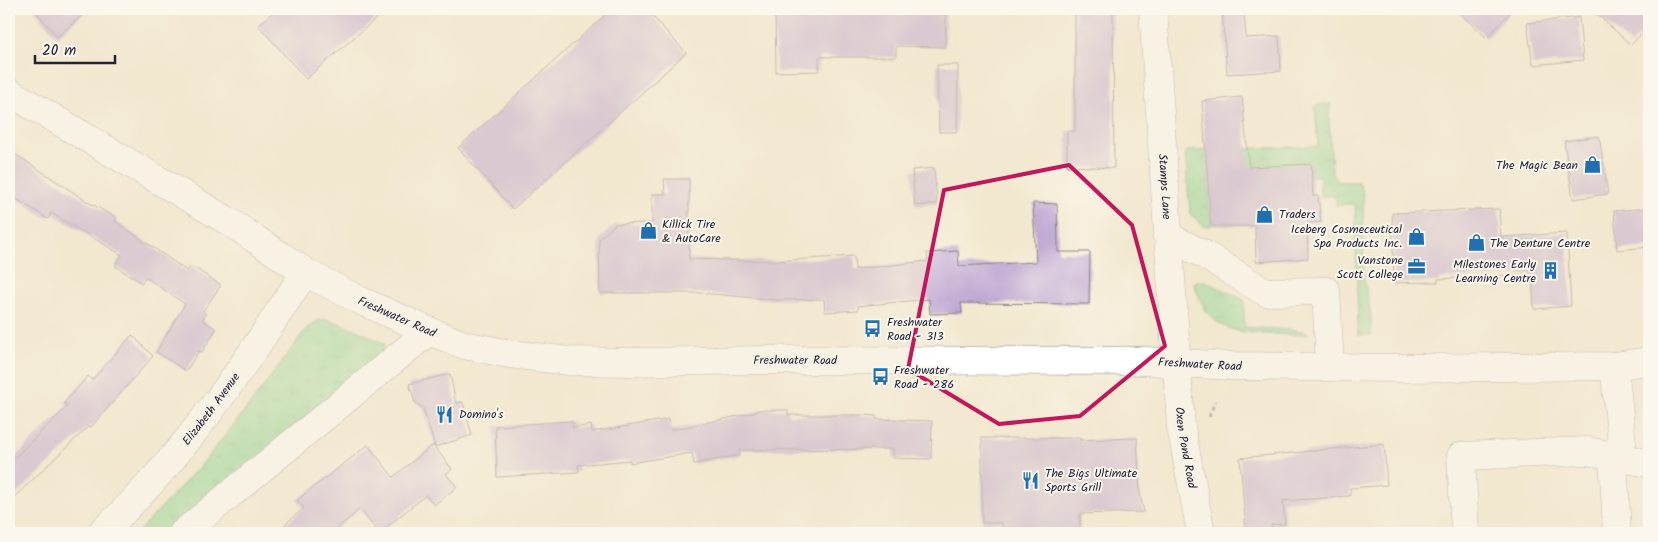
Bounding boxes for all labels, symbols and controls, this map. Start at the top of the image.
scale bar [35,32,115,64]
text: 20 m [42,39,76,63]
street label: Stamps Lane [1153,153,1177,221]
shop icon: The Magic Bean [1582,155,1602,175]
place label: The Magic Bean [1496,156,1578,175]
shop icon: Traders [1255,204,1275,224]
place label: Traders [1279,205,1316,224]
place label: Killick Tire & AutoCare [662,215,721,248]
place label: Iceberg Cosmeceutical Spa Products Inc. [1291,220,1402,253]
shop icon: Killick Tire & AutoCare [638,221,658,241]
shop icon: Iceberg Cosmeceutical Spa Products Inc. [1406,226,1426,246]
shop icon: The Denture Centre [1466,233,1486,253]
place label: The Denture Centre [1490,234,1591,253]
place label: Vanstone Scott College [1337,251,1404,284]
place label: Milestones Early Learning Centre [1453,255,1537,288]
office icon: Vanstone Scott College [1407,257,1427,277]
building icon: Milestones Early Learning Centre [1540,261,1560,281]
street label: Freshwater Road [355,291,440,343]
place label: Freshwater Road - 313 [887,313,944,346]
bus stop icon: Freshwater Road - 313 [863,319,883,339]
street label: Freshwater Road [753,350,838,370]
street label: Freshwater Road [1158,352,1243,376]
place label: Freshwater Road - 286 [894,361,954,394]
bus stop icon: Freshwater Road - 286 [870,367,890,387]
street label: Elizabeth Avenue [177,368,245,449]
restaurant icon: Domino's [435,404,455,424]
place label: Domino's [459,405,503,424]
street label: Oxen Pond Road [1170,406,1202,491]
place label: The Bigs Ultimate Sports Grill [1045,464,1138,497]
restaurant icon: The Bigs Ultimate Sports Grill [1021,470,1041,490]

